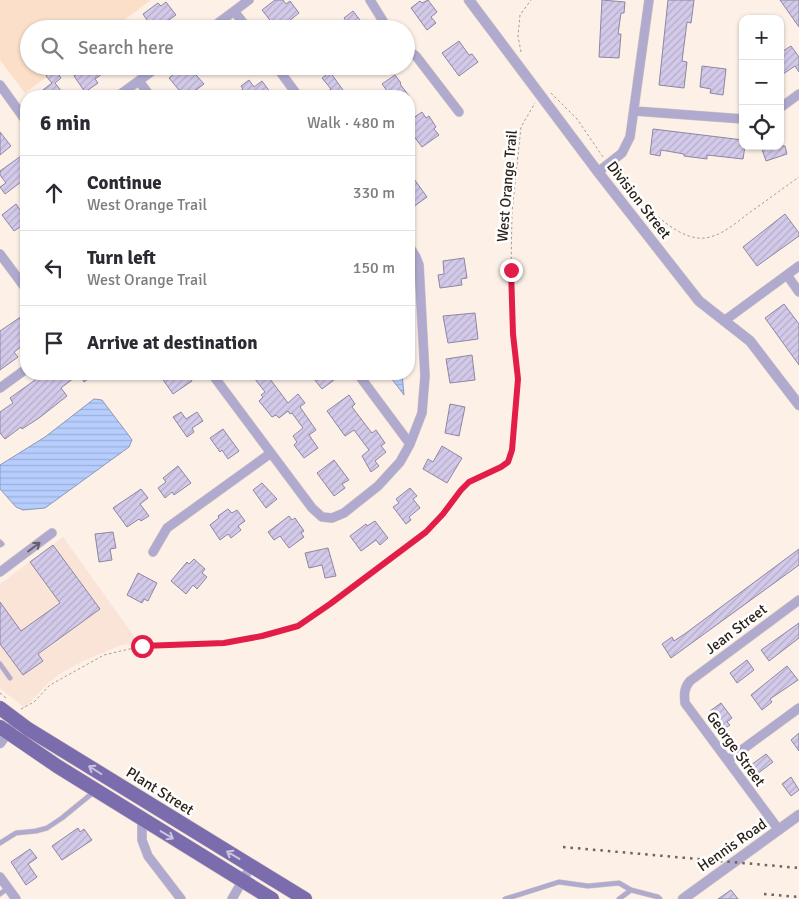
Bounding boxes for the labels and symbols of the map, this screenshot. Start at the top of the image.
street label: West Orange Trail [493,129,521,243]
street label: Division Street [603,158,675,242]
route end [500,259,523,282]
one-way arrow [27,542,41,552]
street label: Jean Street [702,600,770,658]
route start [131,635,154,658]
street label: George Street [703,708,769,790]
street label: Plant Street [123,763,197,819]
one-way arrow [88,765,102,775]
street label: Hennis Road [694,815,770,875]
one-way arrow [159,830,173,840]
one-way arrow [227,850,241,860]

